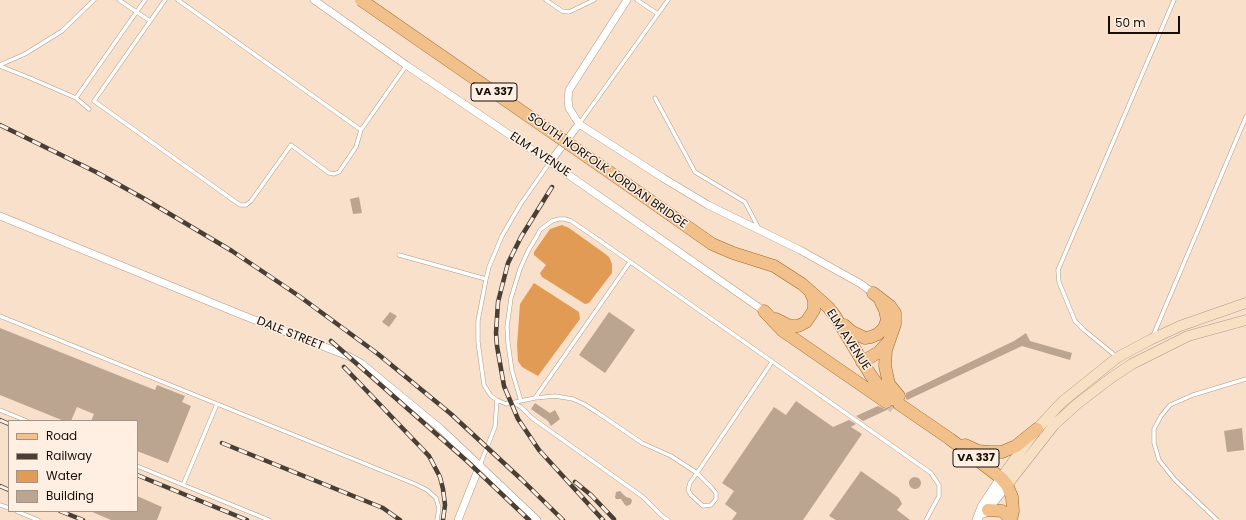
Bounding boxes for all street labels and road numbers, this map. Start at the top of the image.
road number: VA 337 [471,83,517,101]
street label: SOUTH NORFOLK JORDAN BRIDGE [524,110,690,232]
street label: ELM AVENUE [507,129,573,181]
street label: ELM AVENUE [823,307,873,373]
street label: DALE STREET [255,314,325,354]
road number: VA 337 [953,449,999,467]

